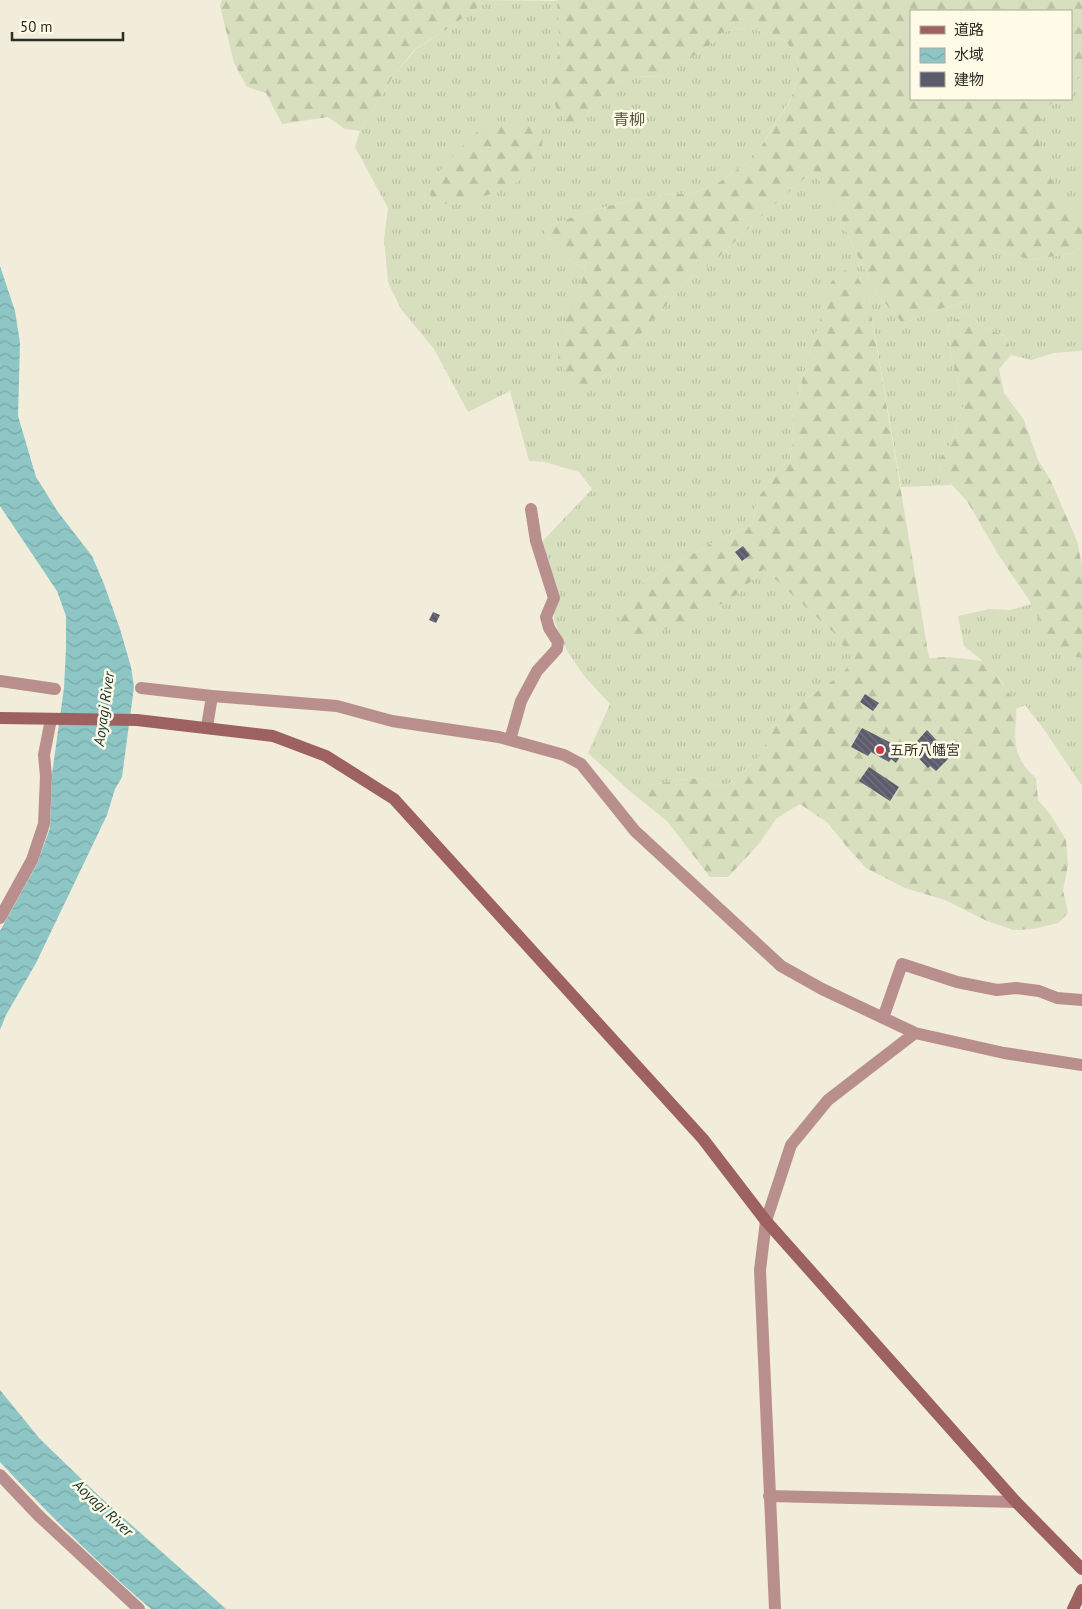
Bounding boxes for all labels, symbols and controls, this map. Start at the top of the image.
scale bar [12,10,124,42]
legend [910,10,1072,100]
text: 50 m [20,17,53,36]
text: 道路 [954,20,984,39]
text: 水域 [954,45,984,64]
text: 建物 [954,70,984,89]
district label: 青柳 [613,109,645,129]
water label: Aoyagi River [89,669,118,748]
place label: 五所八幡宮 [890,741,960,759]
marker: 五所八幡宮 [874,744,886,756]
water label: Aoyagi River [69,1474,138,1541]

